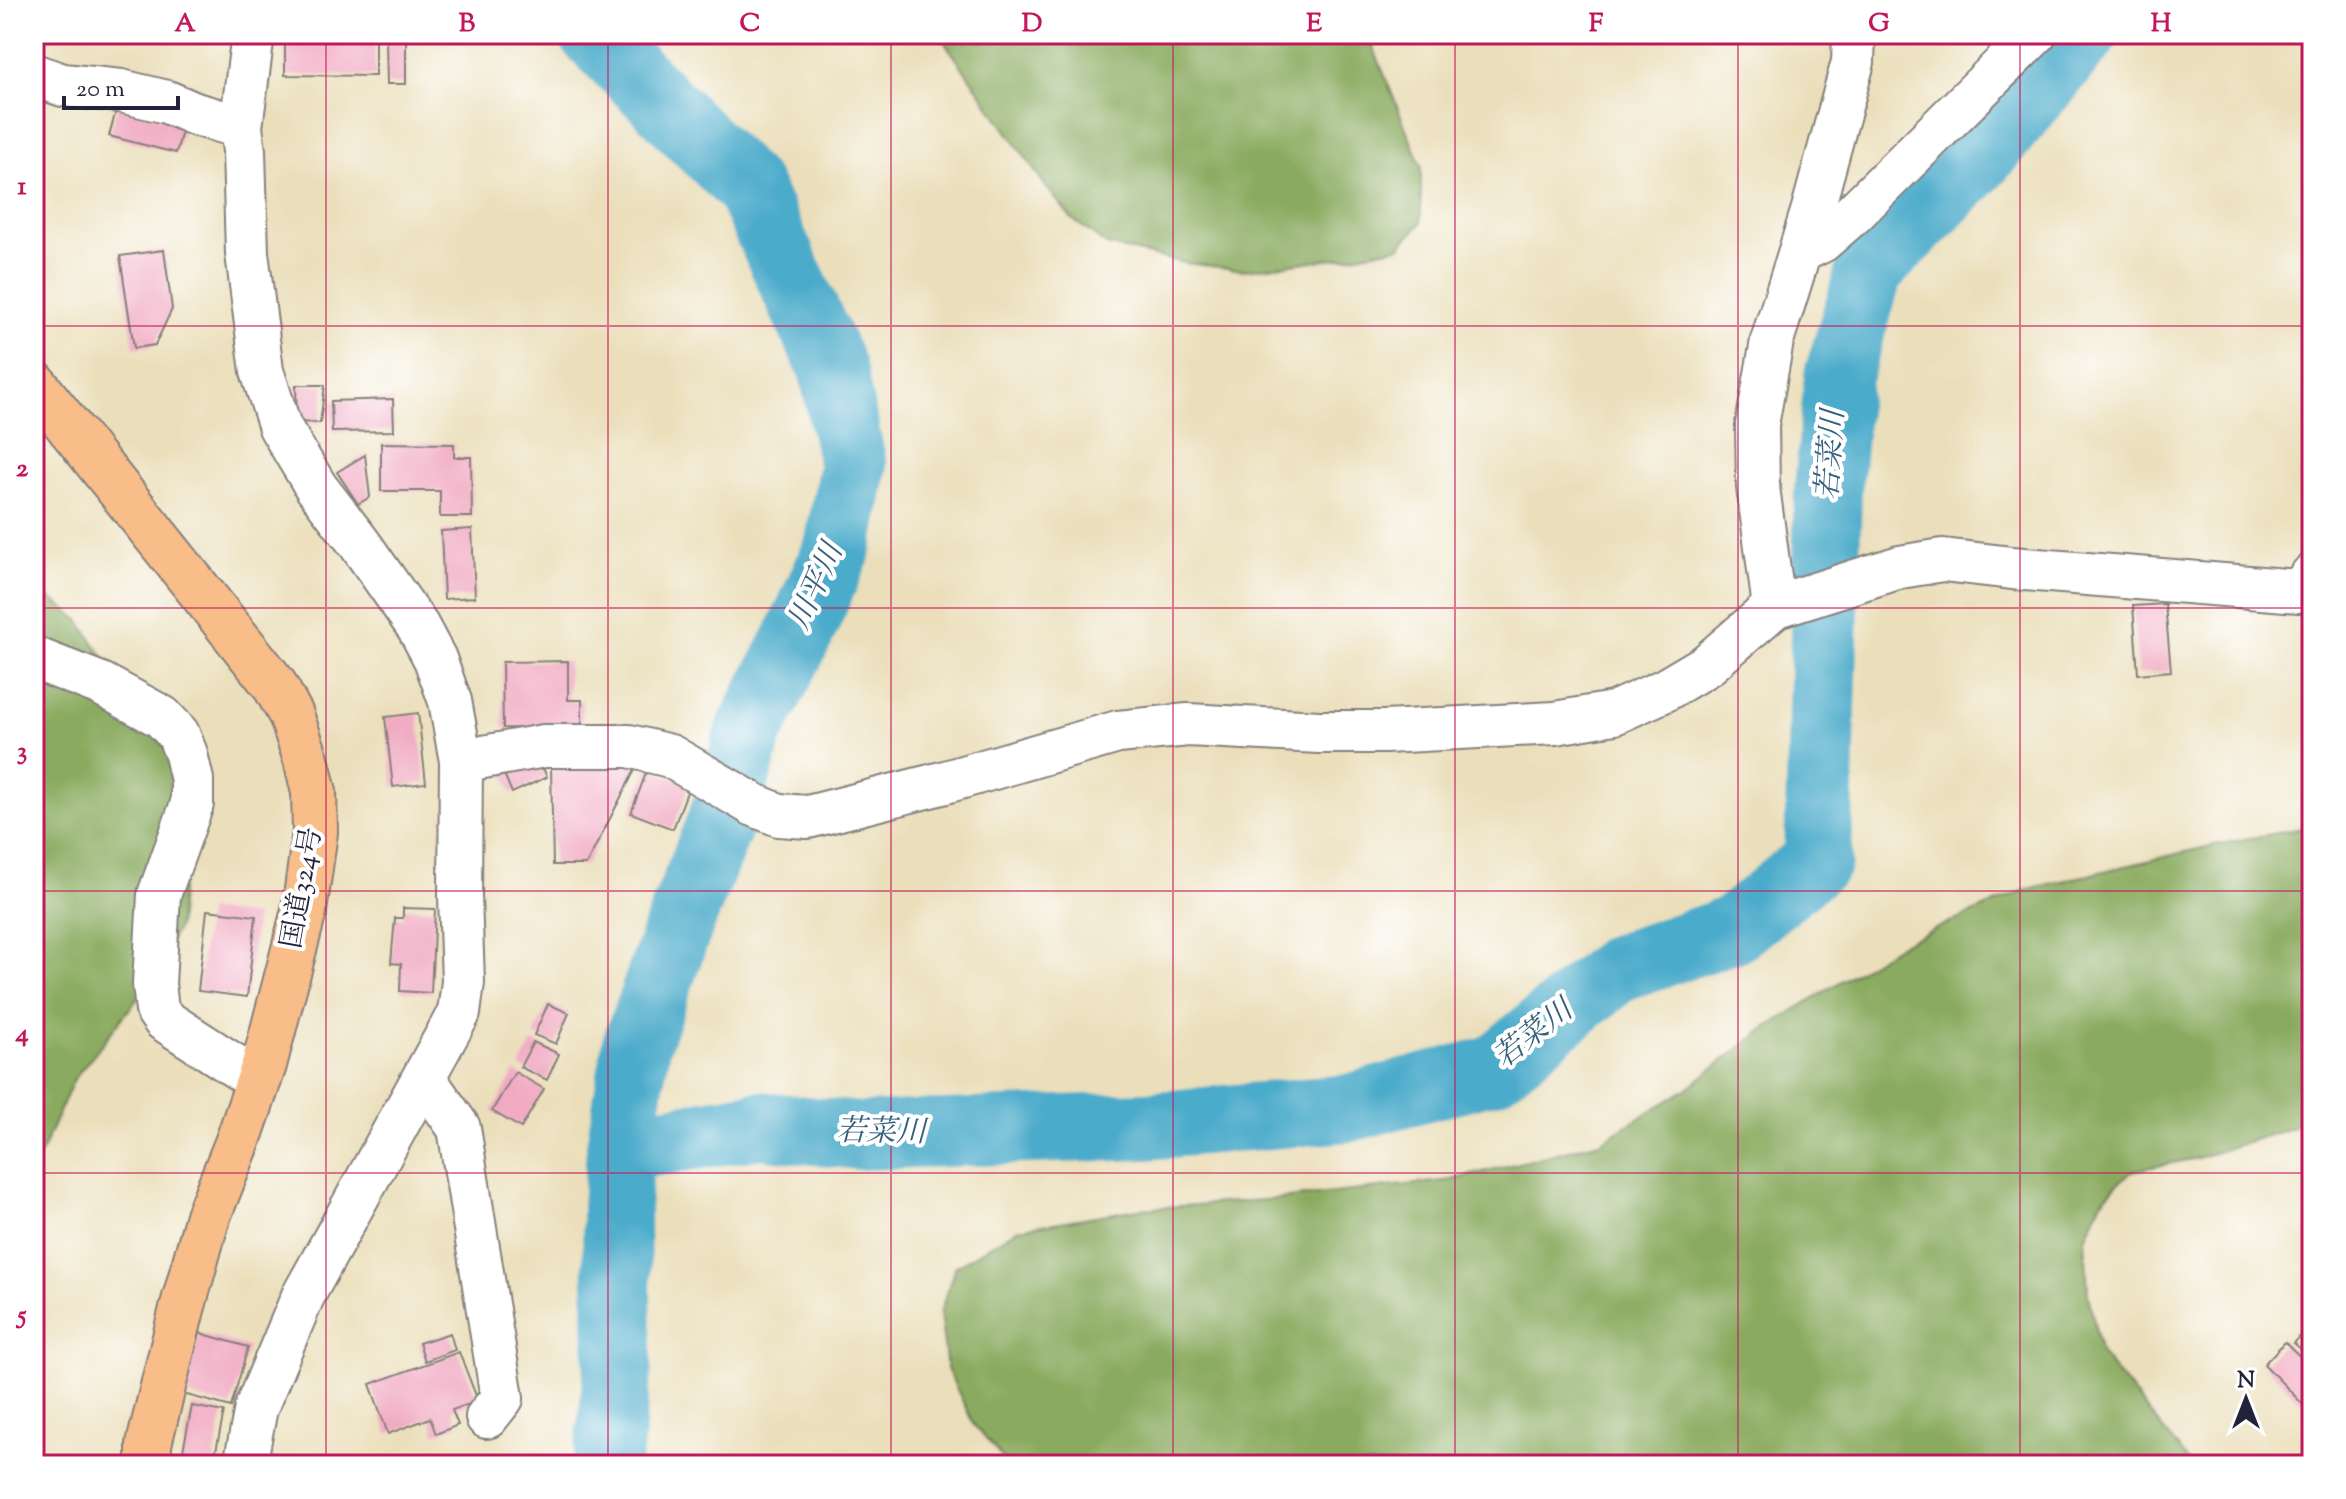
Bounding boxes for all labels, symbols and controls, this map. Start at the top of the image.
text: A [174,6,196,43]
text: B [459,6,476,43]
text: C [740,6,760,43]
text: D [1022,6,1042,43]
text: E [1306,6,1322,43]
text: F [1589,6,1604,43]
text: G [1868,6,1890,43]
text: H [2151,6,2172,43]
scale bar [64,60,178,110]
text: 20 m [76,73,125,107]
text: 1 [18,169,27,206]
water label: 若菜川 [1807,406,1857,501]
text: 2 [16,451,29,488]
water label: 川平川 [779,534,856,637]
text: 3 [17,734,27,771]
street label: 国道324号 [273,824,333,952]
water label: 若菜川 [1485,989,1585,1080]
text: 4 [14,1016,29,1053]
water label: 若菜川 [836,1111,929,1155]
text: 5 [16,1298,27,1335]
north arrow [2206,1359,2286,1439]
text: N [2237,1366,2255,1398]

